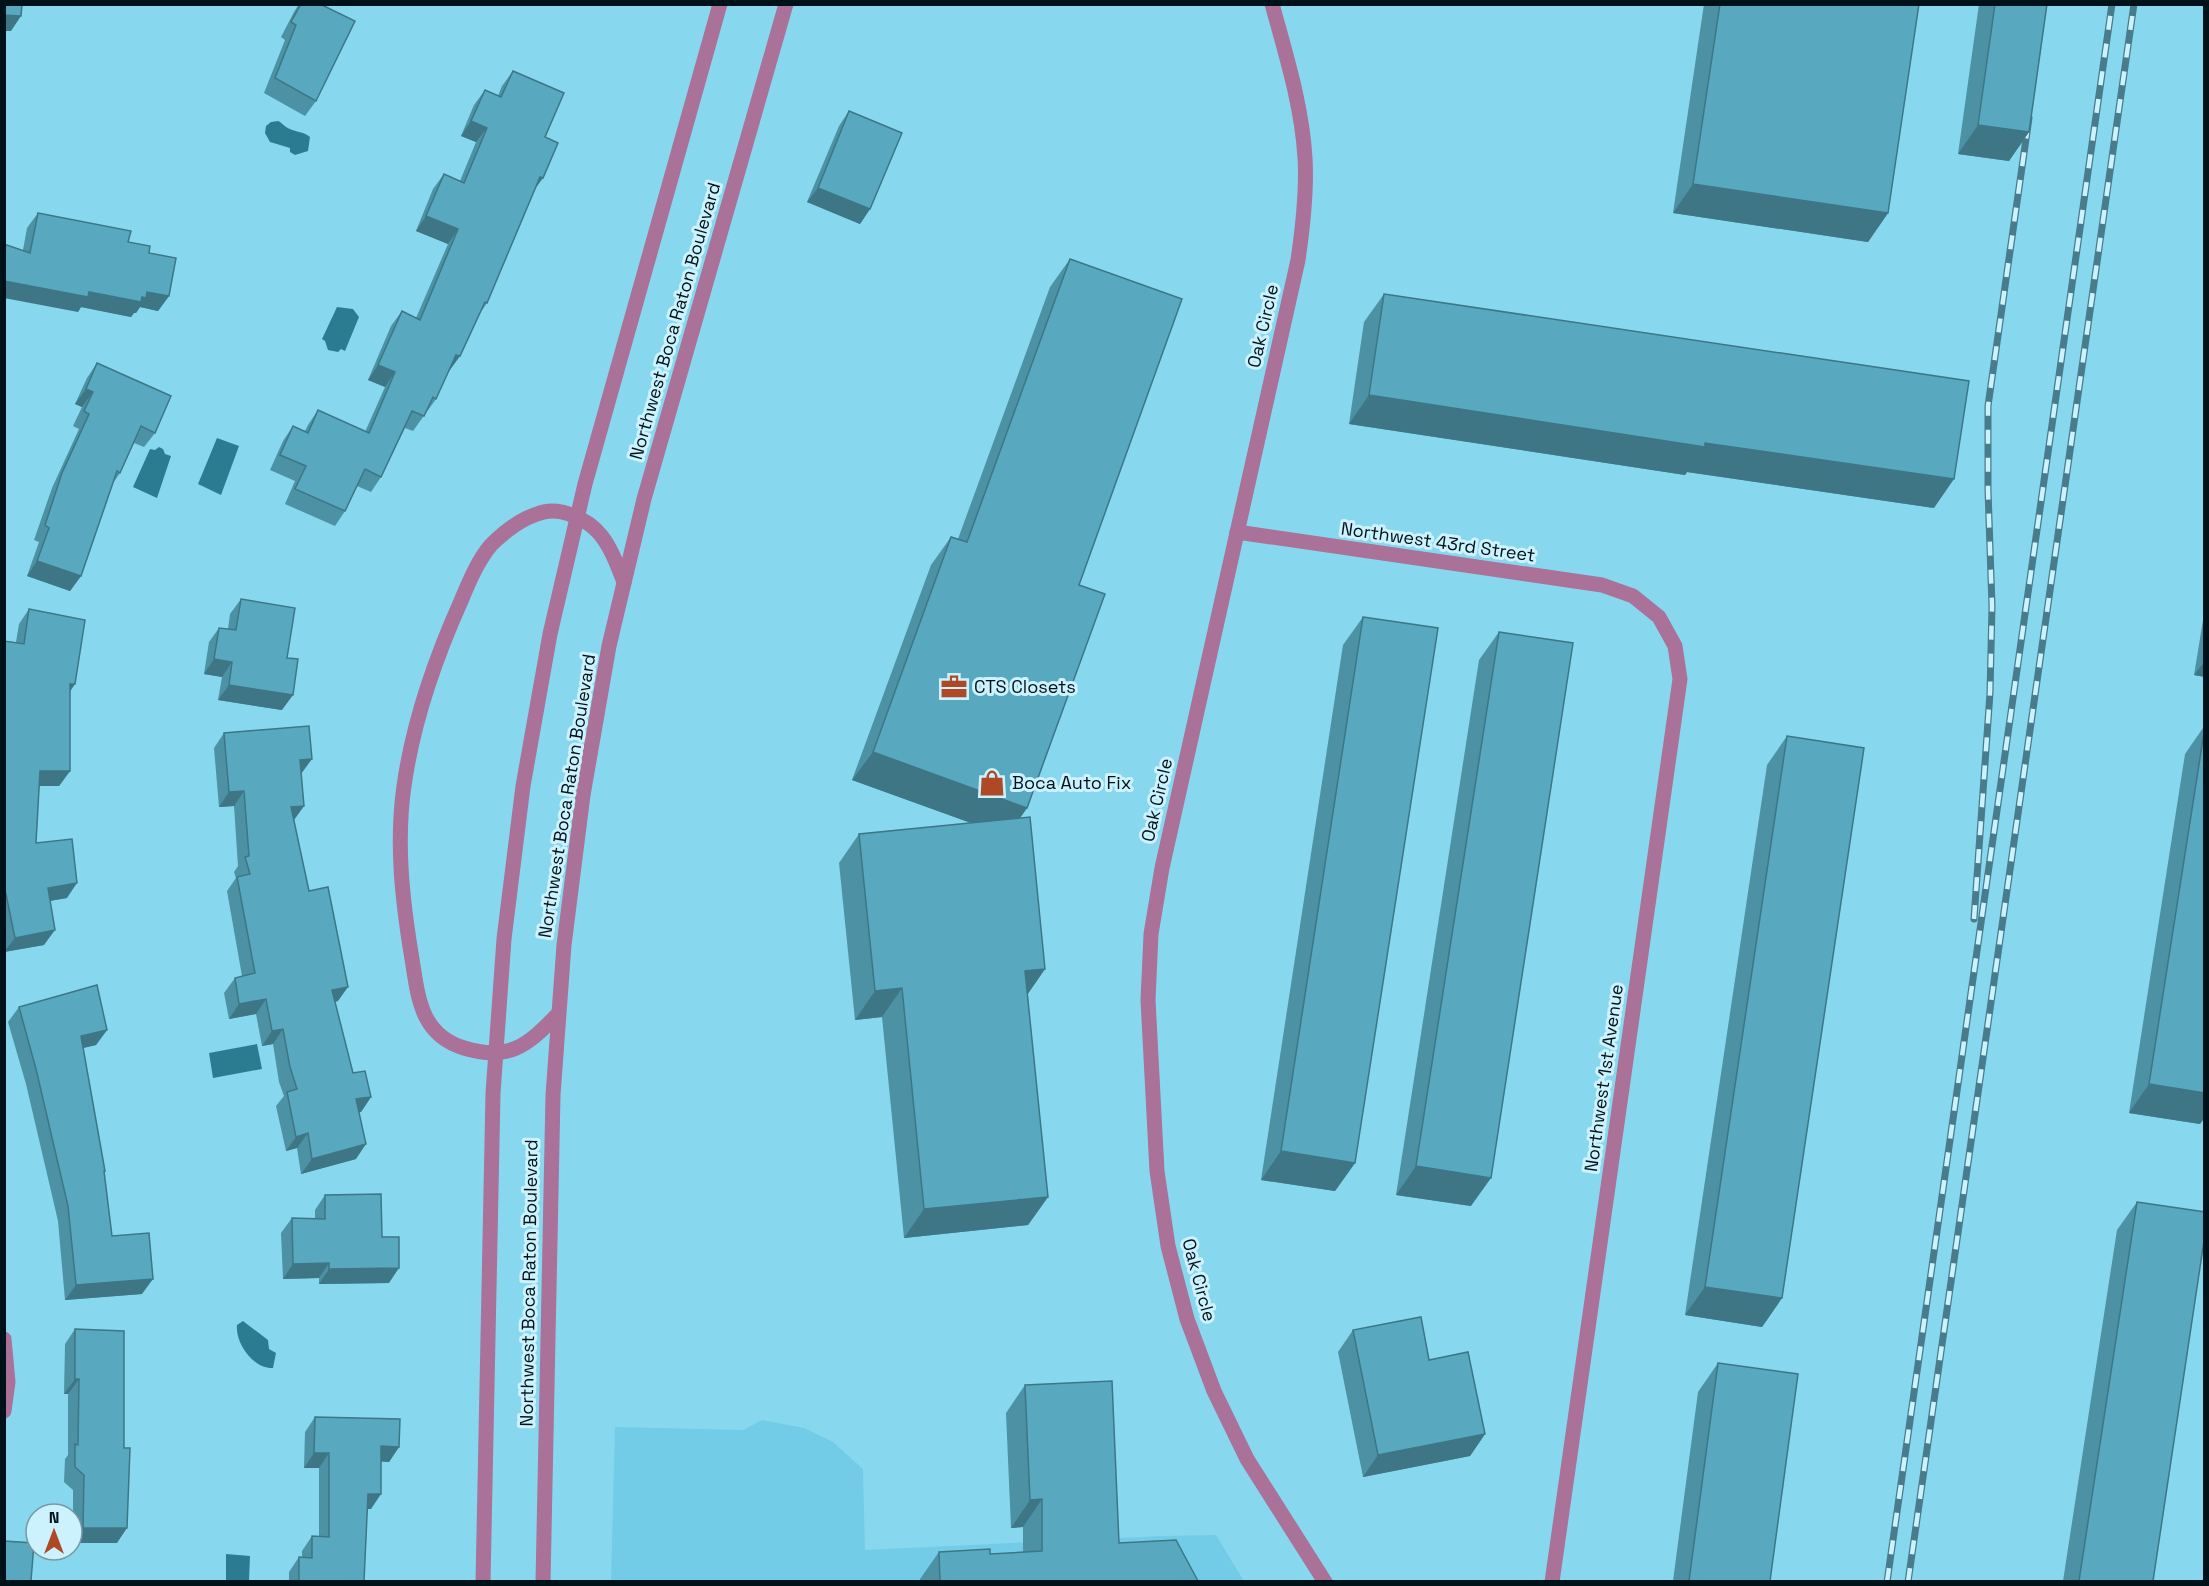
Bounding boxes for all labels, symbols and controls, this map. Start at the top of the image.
street label: Northwest Boca Raton Boulevard [624,180,725,462]
street label: Oak Circle [1242,282,1283,370]
street label: Northwest 43rd Street [1339,516,1537,567]
street label: Northwest Boca Raton Boulevard [533,652,600,940]
office icon: CTS Closets [939,672,969,702]
place label: CTS Closets [974,675,1076,698]
street label: Oak Circle [1136,756,1177,844]
shop icon: Boca Auto Fix [977,768,1007,798]
place label: Boca Auto Fix [1012,771,1131,794]
street label: Northwest 1st Avenue [1579,983,1628,1173]
street label: Northwest Boca Raton Boulevard [514,1139,543,1427]
street label: Oak Circle [1177,1236,1222,1324]
north arrow [24,1502,84,1562]
text: N [49,1507,59,1528]

